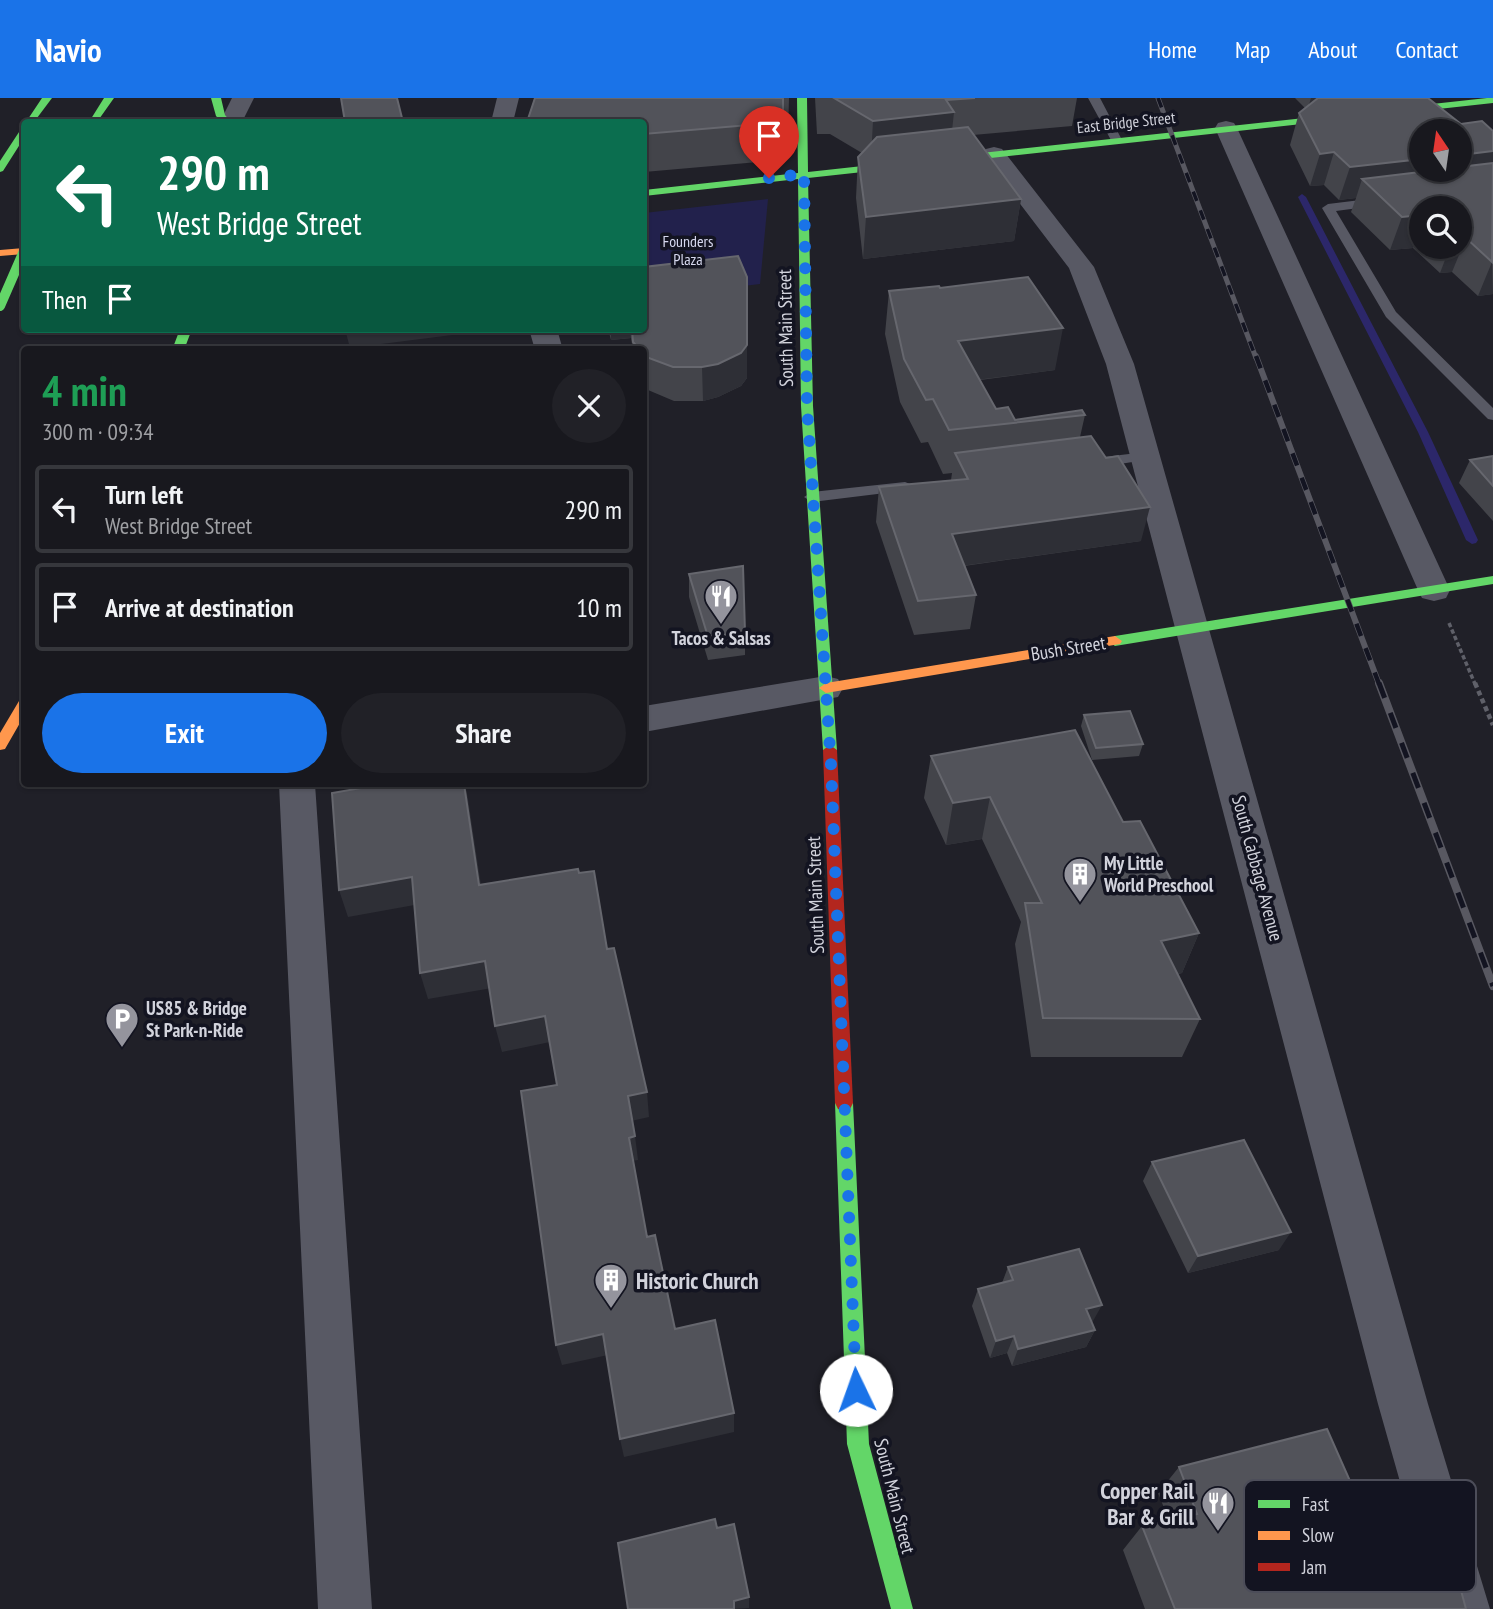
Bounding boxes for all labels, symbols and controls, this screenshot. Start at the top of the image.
text: Navio [35,28,102,71]
text: Home [1148,34,1197,65]
text: Map [1235,34,1270,65]
text: About [1308,34,1357,65]
text: Contact [1395,34,1458,65]
pin [739,106,799,178]
street label: East Bridge Street [1076,107,1177,137]
icon: arrive [750,117,788,155]
north arrow [1409,119,1472,182]
map controls [1409,119,1472,259]
text: 290 m [157,140,270,204]
icon: left [42,147,133,238]
button: search [1409,196,1472,259]
text: West Bridge Street [157,202,362,244]
park label: Founders Plaza [663,231,713,269]
street label: South Main Street [772,268,798,387]
icon: arrive [101,280,139,318]
text: Then [42,283,87,316]
text: 4 min [42,363,127,418]
button: close [552,369,626,443]
text: 300 m · 09:34 [42,417,154,446]
text: Turn left [105,478,183,511]
icon: left [46,490,84,528]
text: 290 m [564,493,622,526]
text: West Bridge Street [105,511,252,540]
restaurant icon: Tacos & Salsas [702,577,740,626]
icon: arrive [46,588,84,626]
text: Arrive at destination [105,591,294,624]
text: 10 m [576,591,622,624]
place label: Tacos & Salsas [671,626,771,650]
street label: Bush Street [1029,630,1108,666]
button: Exit [42,693,327,773]
button: Share [341,693,626,773]
street label: South Cabbage Avenue [1227,792,1289,944]
street label: South Main Street [801,835,829,954]
place label: My Little World Preschool [1103,851,1214,897]
building icon: My Little World Preschool [1061,855,1099,904]
place label: US85 & Bridge St Park-n-Ride [146,996,247,1042]
parking icon: US85 & Bridge St Park-n-Ride [103,1000,141,1049]
building icon: Historic Church [592,1261,630,1310]
place label: Historic Church [636,1266,759,1295]
position arrow [819,1353,893,1427]
street label: South Main Street [869,1436,921,1557]
place label: Copper Rail Bar & Grill [1100,1476,1194,1531]
legend [1244,1480,1476,1592]
restaurant icon: Copper Rail Bar & Grill [1199,1484,1237,1533]
text: Fast [1302,1492,1330,1516]
text: Slow [1302,1523,1335,1547]
text: Jam [1301,1555,1327,1579]

